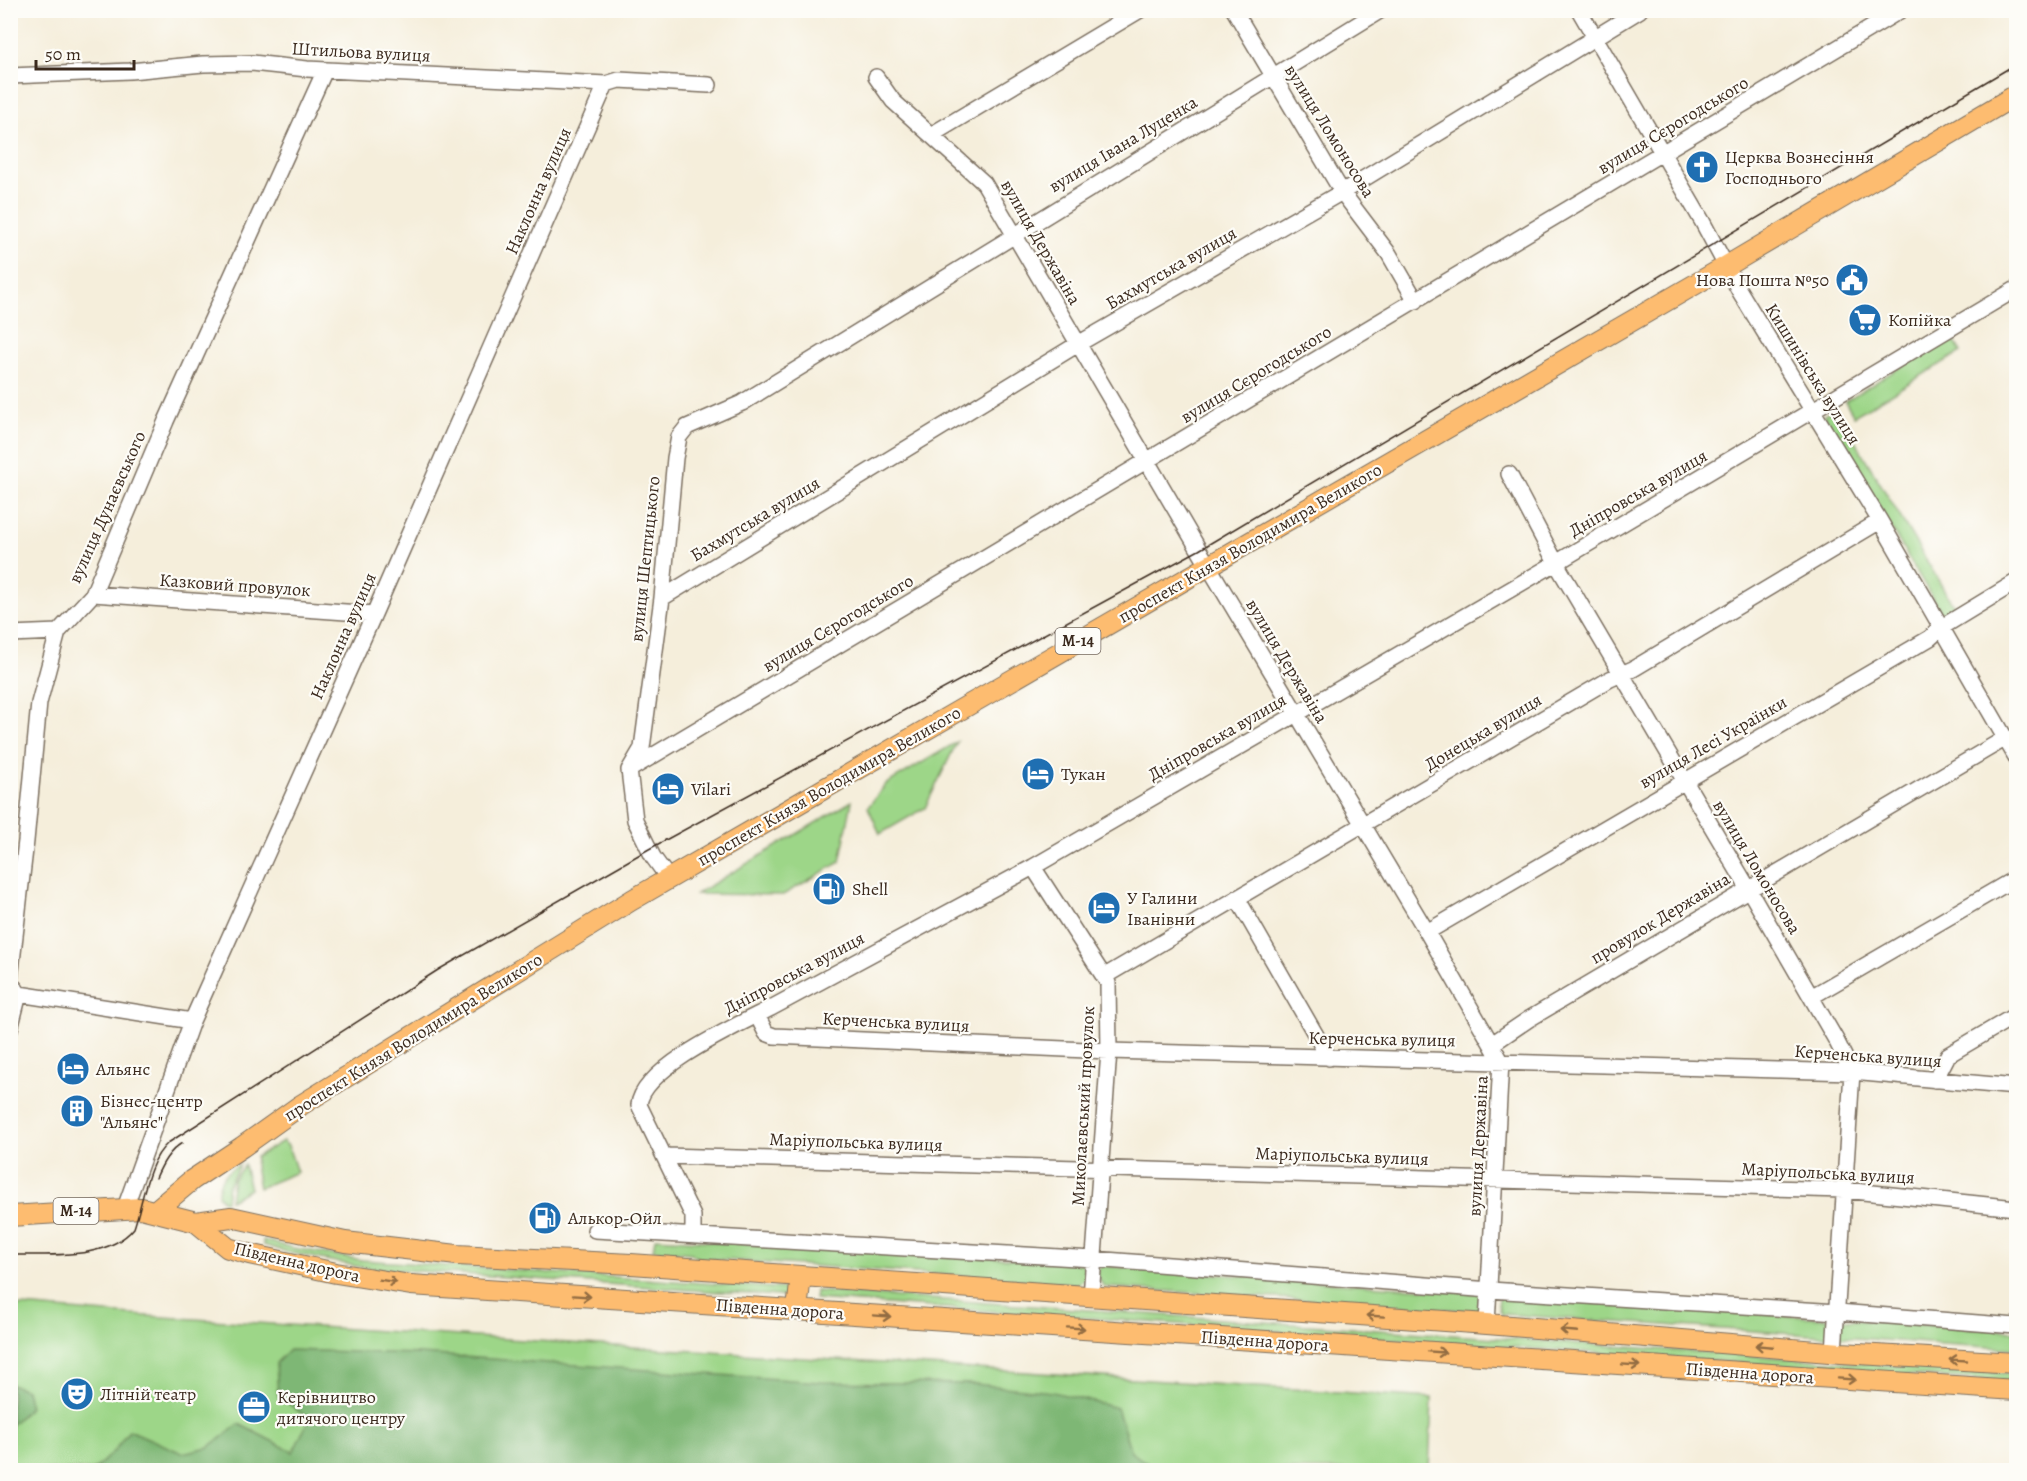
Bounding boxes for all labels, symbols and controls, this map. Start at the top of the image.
scale bar [36,33,134,71]
street label: Штильова вулиця [291,36,431,68]
text: 50 m [45,42,81,66]
street label: вулиця Ломоносова [1279,60,1381,203]
street label: вулиця Сєрогодського [1593,70,1753,180]
street label: вулиця Івана Луценка [1044,90,1202,198]
street label: Наклонна вулиця [499,124,577,258]
place label: Церква Вознесіння Господнього [1725,145,1874,190]
church icon: Церква Вознесіння Господнього [1684,149,1720,185]
street label: вулиця Державіна [995,175,1087,310]
street label: Бахмутська вулиця [1101,221,1241,315]
public building icon: Нова Пошта №50 [1834,262,1870,298]
place label: Нова Пошта №50 [1696,268,1829,292]
street label: Кишинівська вулиця [1760,299,1866,449]
supermarket icon: Копійка [1847,302,1883,338]
place label: Копійка [1888,308,1952,332]
street label: вулиця Сєрогодського [1176,319,1336,429]
street label: вулиця Дунаєвського [63,427,151,587]
street label: Дніпровська вулиця [1565,444,1711,542]
street label: проспект Князя Володимира Великого [1114,457,1386,629]
street label: Бахмутська вулиця [686,471,824,567]
street label: вулиця Шептицького [624,475,666,643]
street label: Казковий провулок [159,568,311,602]
street label: вулиця Сєрогодського [758,568,918,678]
street label: Наклонна вулиця [304,569,382,703]
street label: вулиця Державіна [1240,594,1334,728]
road number: М-14 [1056,628,1100,654]
street label: Донецька вулиця [1420,687,1546,777]
street label: Дніпровська вулиця [1144,688,1290,786]
street label: вулиця Лесі Українки [1635,690,1791,794]
street label: проспект Князя Володимира Великого [693,700,965,872]
hotel icon: Тукан [1020,756,1056,792]
place label: Тукан [1061,762,1106,786]
hotel icon: Vilari [650,771,686,807]
place label: Vilari [690,777,731,801]
street label: вулиця Ломоносова [1707,795,1807,939]
street label: провулок Державіна [1586,866,1735,969]
fuel station icon: Shell [811,871,847,907]
place label: Shell [852,877,888,901]
place label: У Галини Іванівни [1127,886,1198,931]
hotel icon: У Галини Іванівни [1086,890,1122,926]
street label: Дніпровська вулиця [720,926,868,1020]
street label: проспект Князя Володимира Великого [279,947,547,1127]
street label: Миколаєвський провулок [1066,1005,1100,1207]
street label: Керченська вулиця [822,1006,970,1038]
street label: Керченська вулиця [1308,1026,1456,1052]
street label: Керченська вулиця [1794,1039,1942,1073]
hotel icon: Альянс [55,1051,91,1087]
place label: Альянс [95,1057,150,1081]
street label: вулиця Державіна [1462,1074,1494,1217]
place label: Бізнес-центр "Альянс" [100,1089,203,1134]
building icon: Бізнес-центр "Альянс" [59,1093,95,1129]
street label: Маріупольська вулиця [769,1127,943,1157]
street label: Маріупольська вулиця [1255,1141,1429,1171]
street label: Маріупольська вулиця [1741,1156,1915,1190]
road number: М-14 [54,1198,98,1224]
fuel station icon: Алькор-Ойл [527,1200,563,1236]
place label: Алькор-Ойл [567,1206,662,1230]
street label: Південна дорога [232,1236,363,1288]
one-way arrow [378,1276,398,1287]
one-way arrow [572,1291,592,1302]
street label: Південна дорога [715,1293,846,1325]
one-way arrow [871,1310,891,1321]
one-way arrow [1365,1311,1385,1322]
one-way arrow [1066,1323,1086,1334]
street label: Південна дорога [1200,1325,1331,1357]
one-way arrow [1560,1325,1580,1336]
one-way arrow [1754,1341,1774,1352]
one-way arrow [1426,1347,1446,1358]
one-way arrow [1949,1354,1969,1365]
street label: Південна дорога [1685,1357,1816,1389]
one-way arrow [1621,1360,1641,1371]
one-way arrow [1836,1374,1856,1385]
theatre icon: Літній театр [59,1376,95,1412]
place label: Літній театр [100,1382,196,1406]
place label: Керівництво дитячого центру [276,1385,406,1430]
office icon: Керівництво дитячого центру [236,1389,272,1425]

